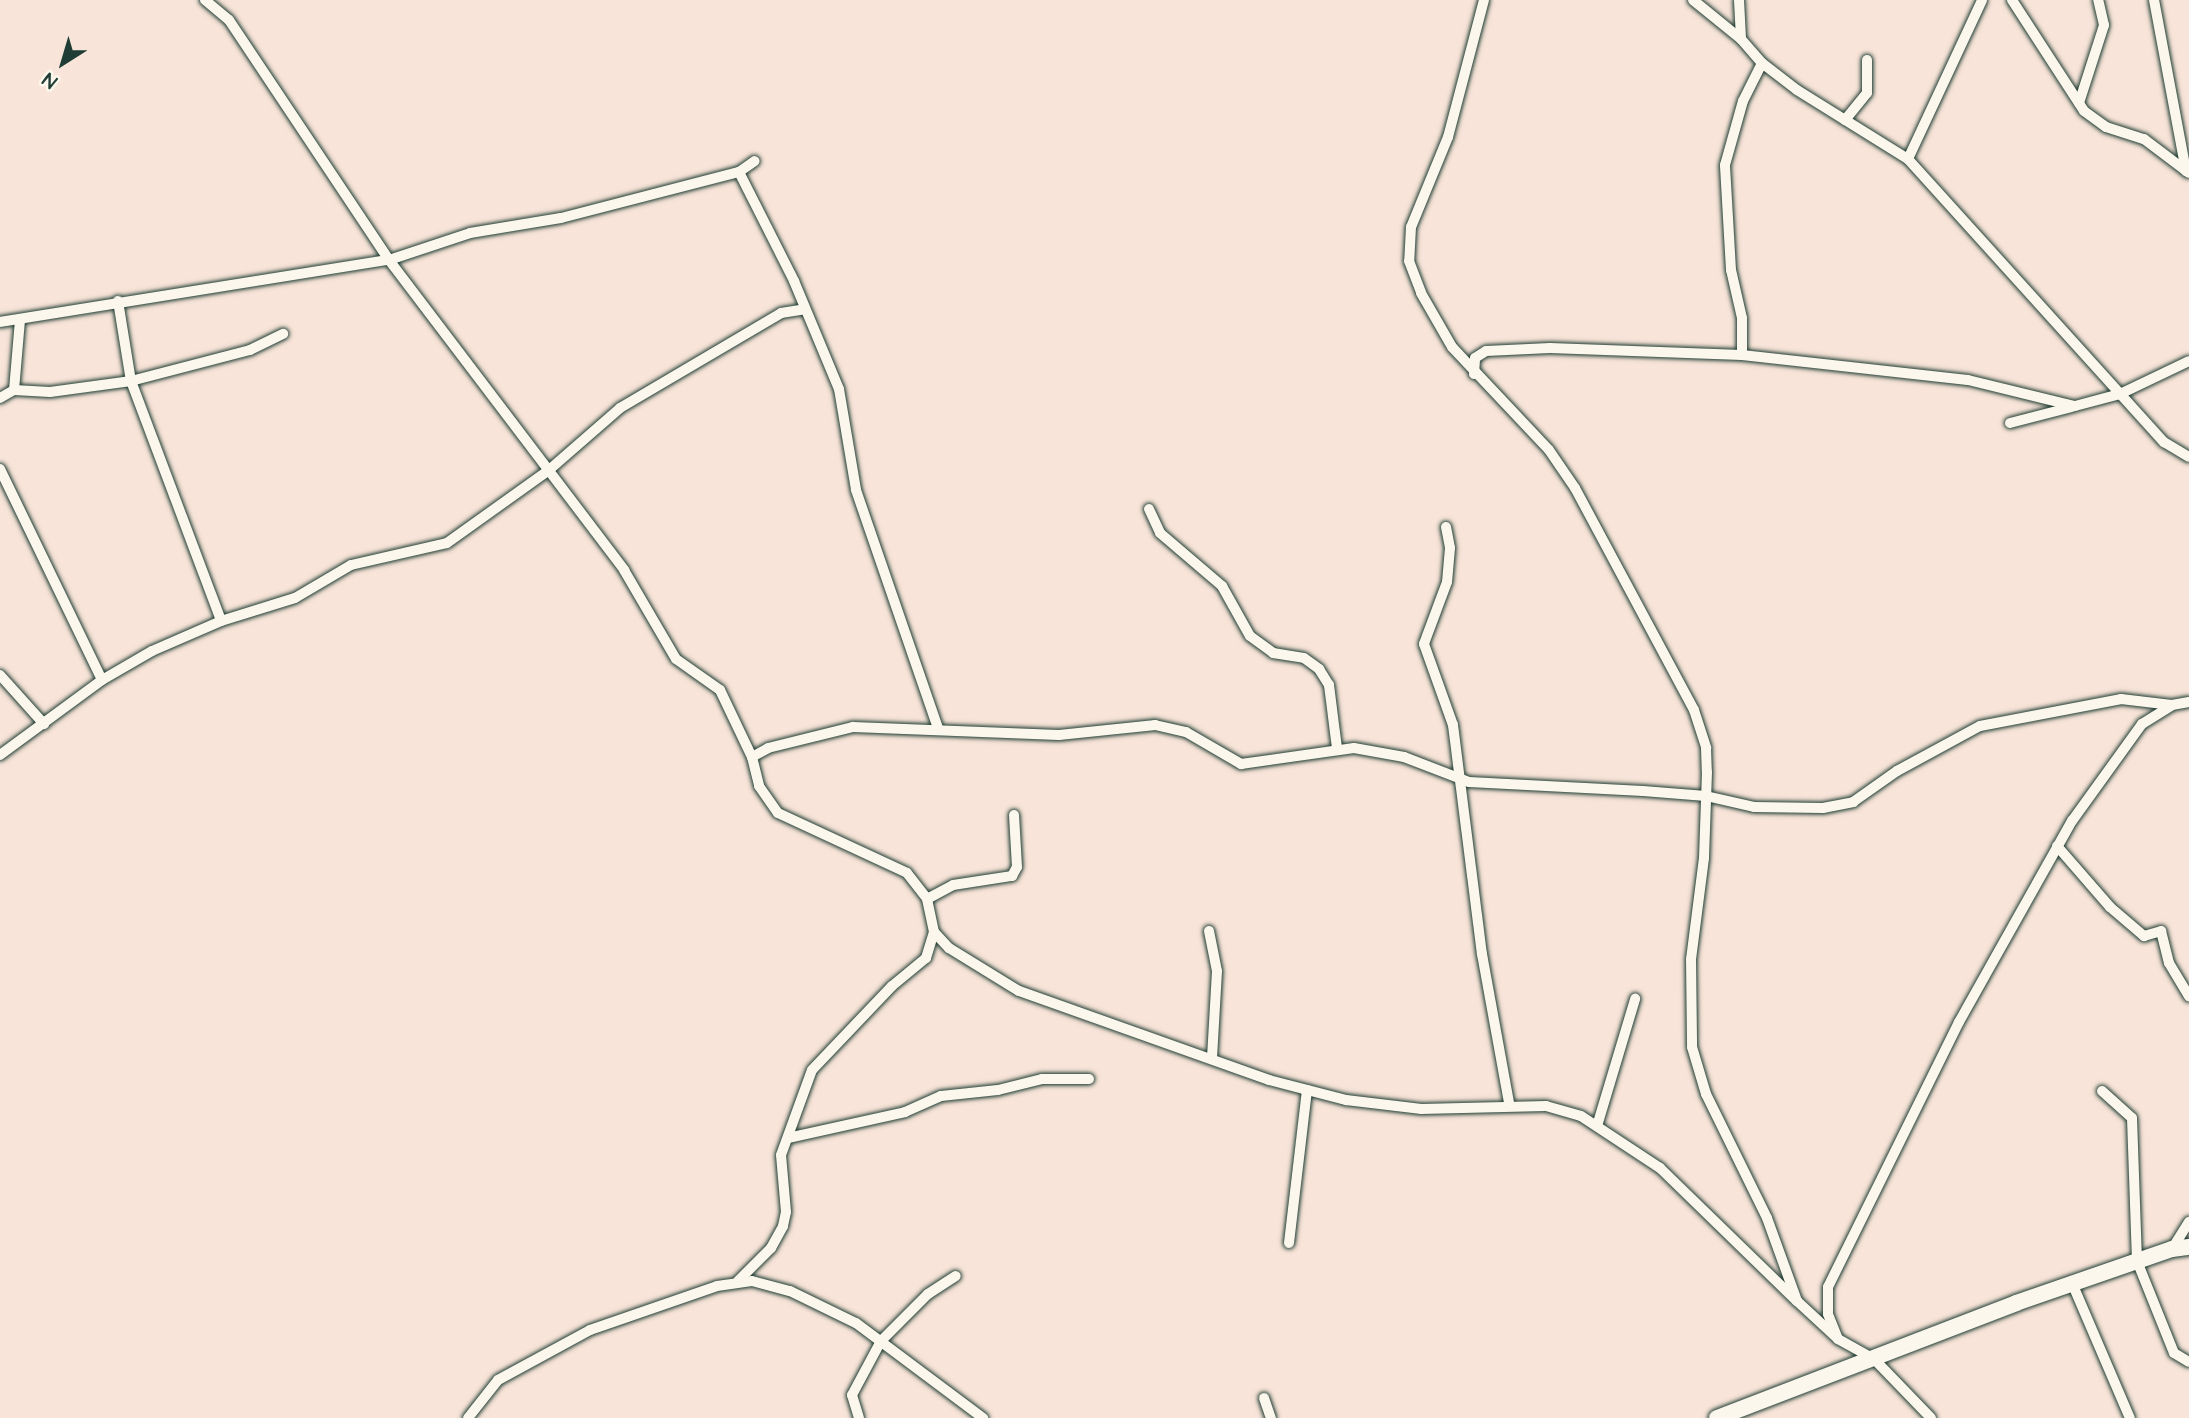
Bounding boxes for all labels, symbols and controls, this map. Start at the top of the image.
north arrow [28,28,98,98]
text: N [37,66,63,95]

